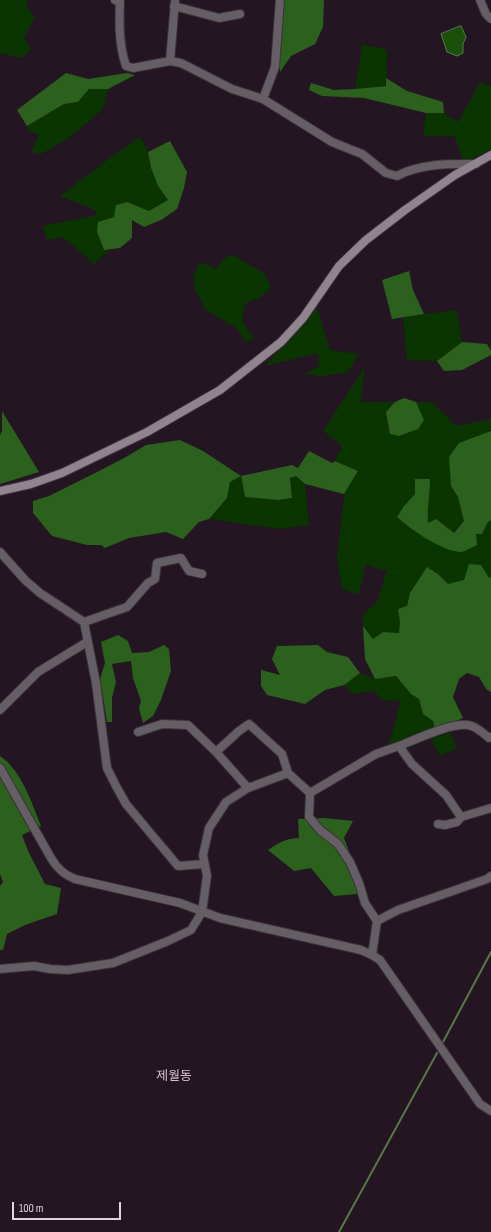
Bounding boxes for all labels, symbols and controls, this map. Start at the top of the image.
district label: 제월동 [156,1069,192,1085]
scale bar [14,1194,123,1220]
text: 100 m [19,1201,44,1216]

